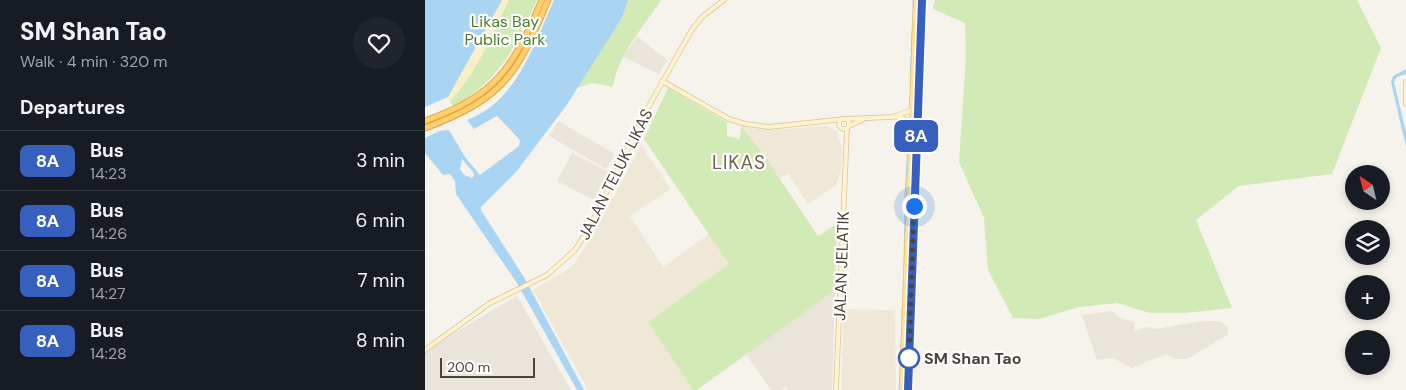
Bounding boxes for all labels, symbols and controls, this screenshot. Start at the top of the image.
park label: Likas Bay Public Park [465,11,545,50]
text: SM Shan Tao [20,16,167,47]
button: heart [353,17,405,69]
text: Walk · 4 min · 320 m [20,51,168,72]
text: Departures [20,95,125,120]
street label: JALAN TELUK LIKAS [573,105,657,243]
line badge: 8A [893,120,939,152]
text: 8A [904,124,928,148]
text: Bus [90,138,124,163]
text: 3 min [356,148,405,173]
text: 8A [36,149,59,173]
district label: LIKAS [712,150,766,175]
text: 14:23 [90,163,127,184]
north arrow [1345,165,1390,210]
map controls [1345,165,1390,375]
your location [902,194,927,219]
text: Bus [90,198,124,223]
text: 6 min [356,208,405,233]
text: 8A [36,209,59,233]
street label: JALAN JELATIK [829,211,854,321]
button: layers [1345,220,1390,265]
text: 14:26 [90,223,127,244]
text: Bus [90,258,124,283]
text: 7 min [357,268,405,293]
text: 8A [36,269,59,293]
button: + [1345,275,1390,320]
text: 14:27 [90,283,125,304]
text: Bus [90,318,124,343]
text: 8 min [356,328,405,353]
text: 8A [36,329,59,353]
button: − [1345,330,1390,375]
text: 14:28 [90,343,127,364]
marker: SM Shan Tao [898,347,920,369]
place label: SM Shan Tao [924,348,1021,369]
scale bar [440,355,535,378]
text: 200 m [447,358,490,376]

